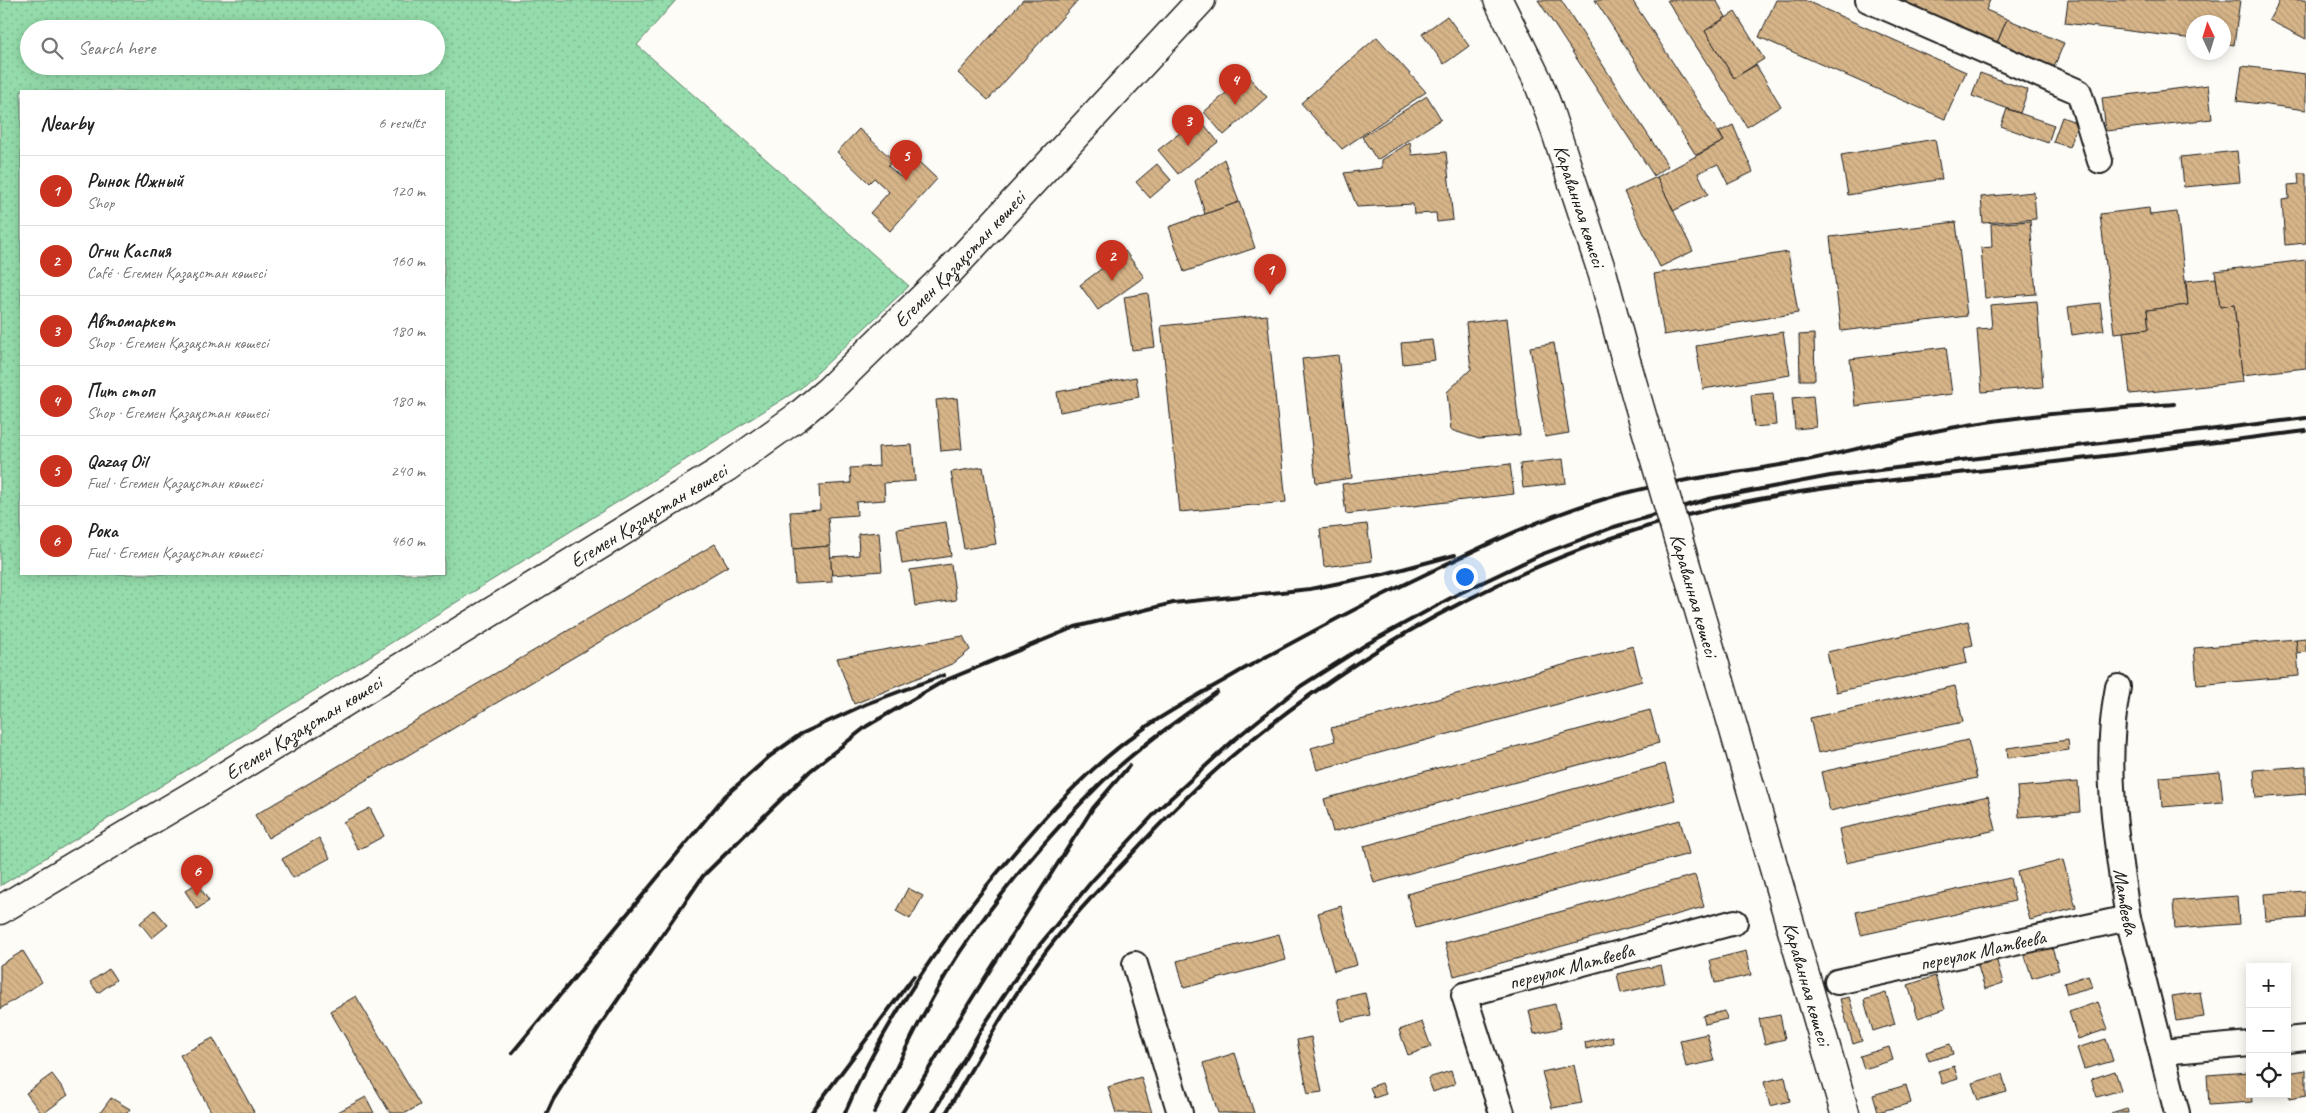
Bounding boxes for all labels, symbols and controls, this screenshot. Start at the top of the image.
north arrow [2186,15,2231,60]
search box [20,20,445,75]
icon: search [38,34,66,62]
text: Search here [78,36,155,60]
pin: 4 [1219,64,1251,105]
pin: 3 [1172,105,1204,146]
text: Nearby [40,110,93,136]
text: 6 results [378,113,425,133]
pin: 5 [890,140,922,181]
street label: Караванная көшесі [1548,141,1613,272]
text: Рынок Южный [87,169,183,193]
text: 1 [52,181,60,201]
text: 120 m [391,181,425,201]
street label: Егемен Қазақстан көшесі [888,184,1032,332]
text: Shop [87,193,114,213]
text: Огни Каспия [87,239,171,263]
pin: 2 [1096,240,1128,281]
text: 2 [52,251,60,271]
text: 160 m [391,251,425,271]
pin: 1 [1254,254,1286,295]
text: Café · Егемен Қазақстан көшесі [87,263,266,283]
text: Автомаркет [87,309,175,333]
text: 3 [52,321,60,341]
text: 180 m [391,321,425,341]
text: Shop · Егемен Қазақстан көшесі [87,333,268,353]
text: Пит стоп [87,379,155,403]
text: 4 [52,391,60,411]
text: 180 m [391,391,425,411]
text: Shop · Егемен Қазақстан көшесі [87,403,268,423]
text: Qazaq Oil [87,449,147,473]
street label: Егемен Қазақстан көшесі [565,457,733,573]
text: 5 [53,461,59,481]
text: 240 m [391,461,425,481]
text: Fuel · Егемен Қазақстан көшесі [87,473,262,493]
text: Рока [87,519,118,543]
text: 6 [52,531,60,551]
text: 460 m [391,531,425,551]
street label: Караванная көшесі [1665,531,1725,662]
text: Fuel · Егемен Қазақстан көшесі [87,543,262,563]
your location [1452,564,1478,590]
street label: Егемен Қазақстан көшесі [220,669,388,785]
pin: 6 [181,855,213,896]
street label: Матвеева [2108,867,2145,939]
street label: Караванная көшесі [1778,919,1838,1050]
street label: переулок Матвеева [1917,924,2050,976]
street label: переулок Матвеева [1506,937,1638,995]
map controls [2246,963,2291,1098]
button: + [2246,963,2291,1008]
button: − [2246,1008,2291,1053]
button: locate [2246,1053,2291,1098]

